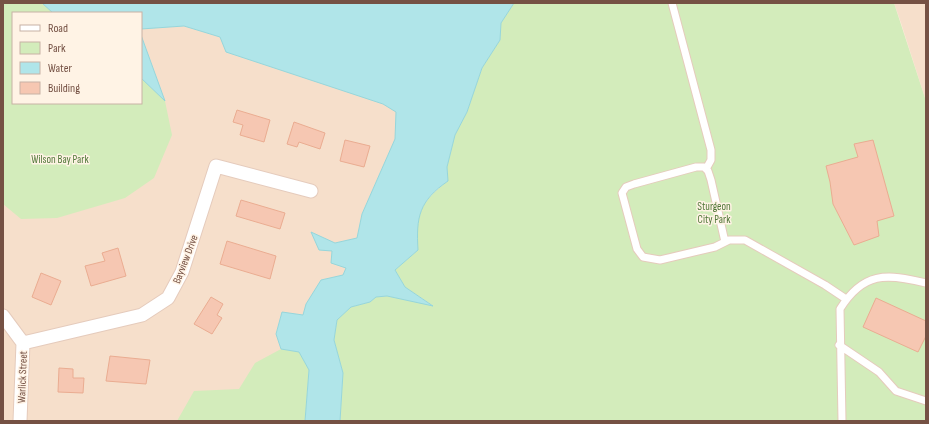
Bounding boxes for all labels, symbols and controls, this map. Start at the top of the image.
legend [12,12,142,104]
text: Road [48,21,68,36]
text: Park [48,41,66,56]
text: Water [48,61,72,76]
text: Building [48,81,80,96]
park label: Wilson Bay Park [31,153,89,166]
park label: Sturgeon City Park [697,200,731,226]
street label: Bayview Drive [170,233,201,285]
street label: Warlick Street [15,350,30,403]

